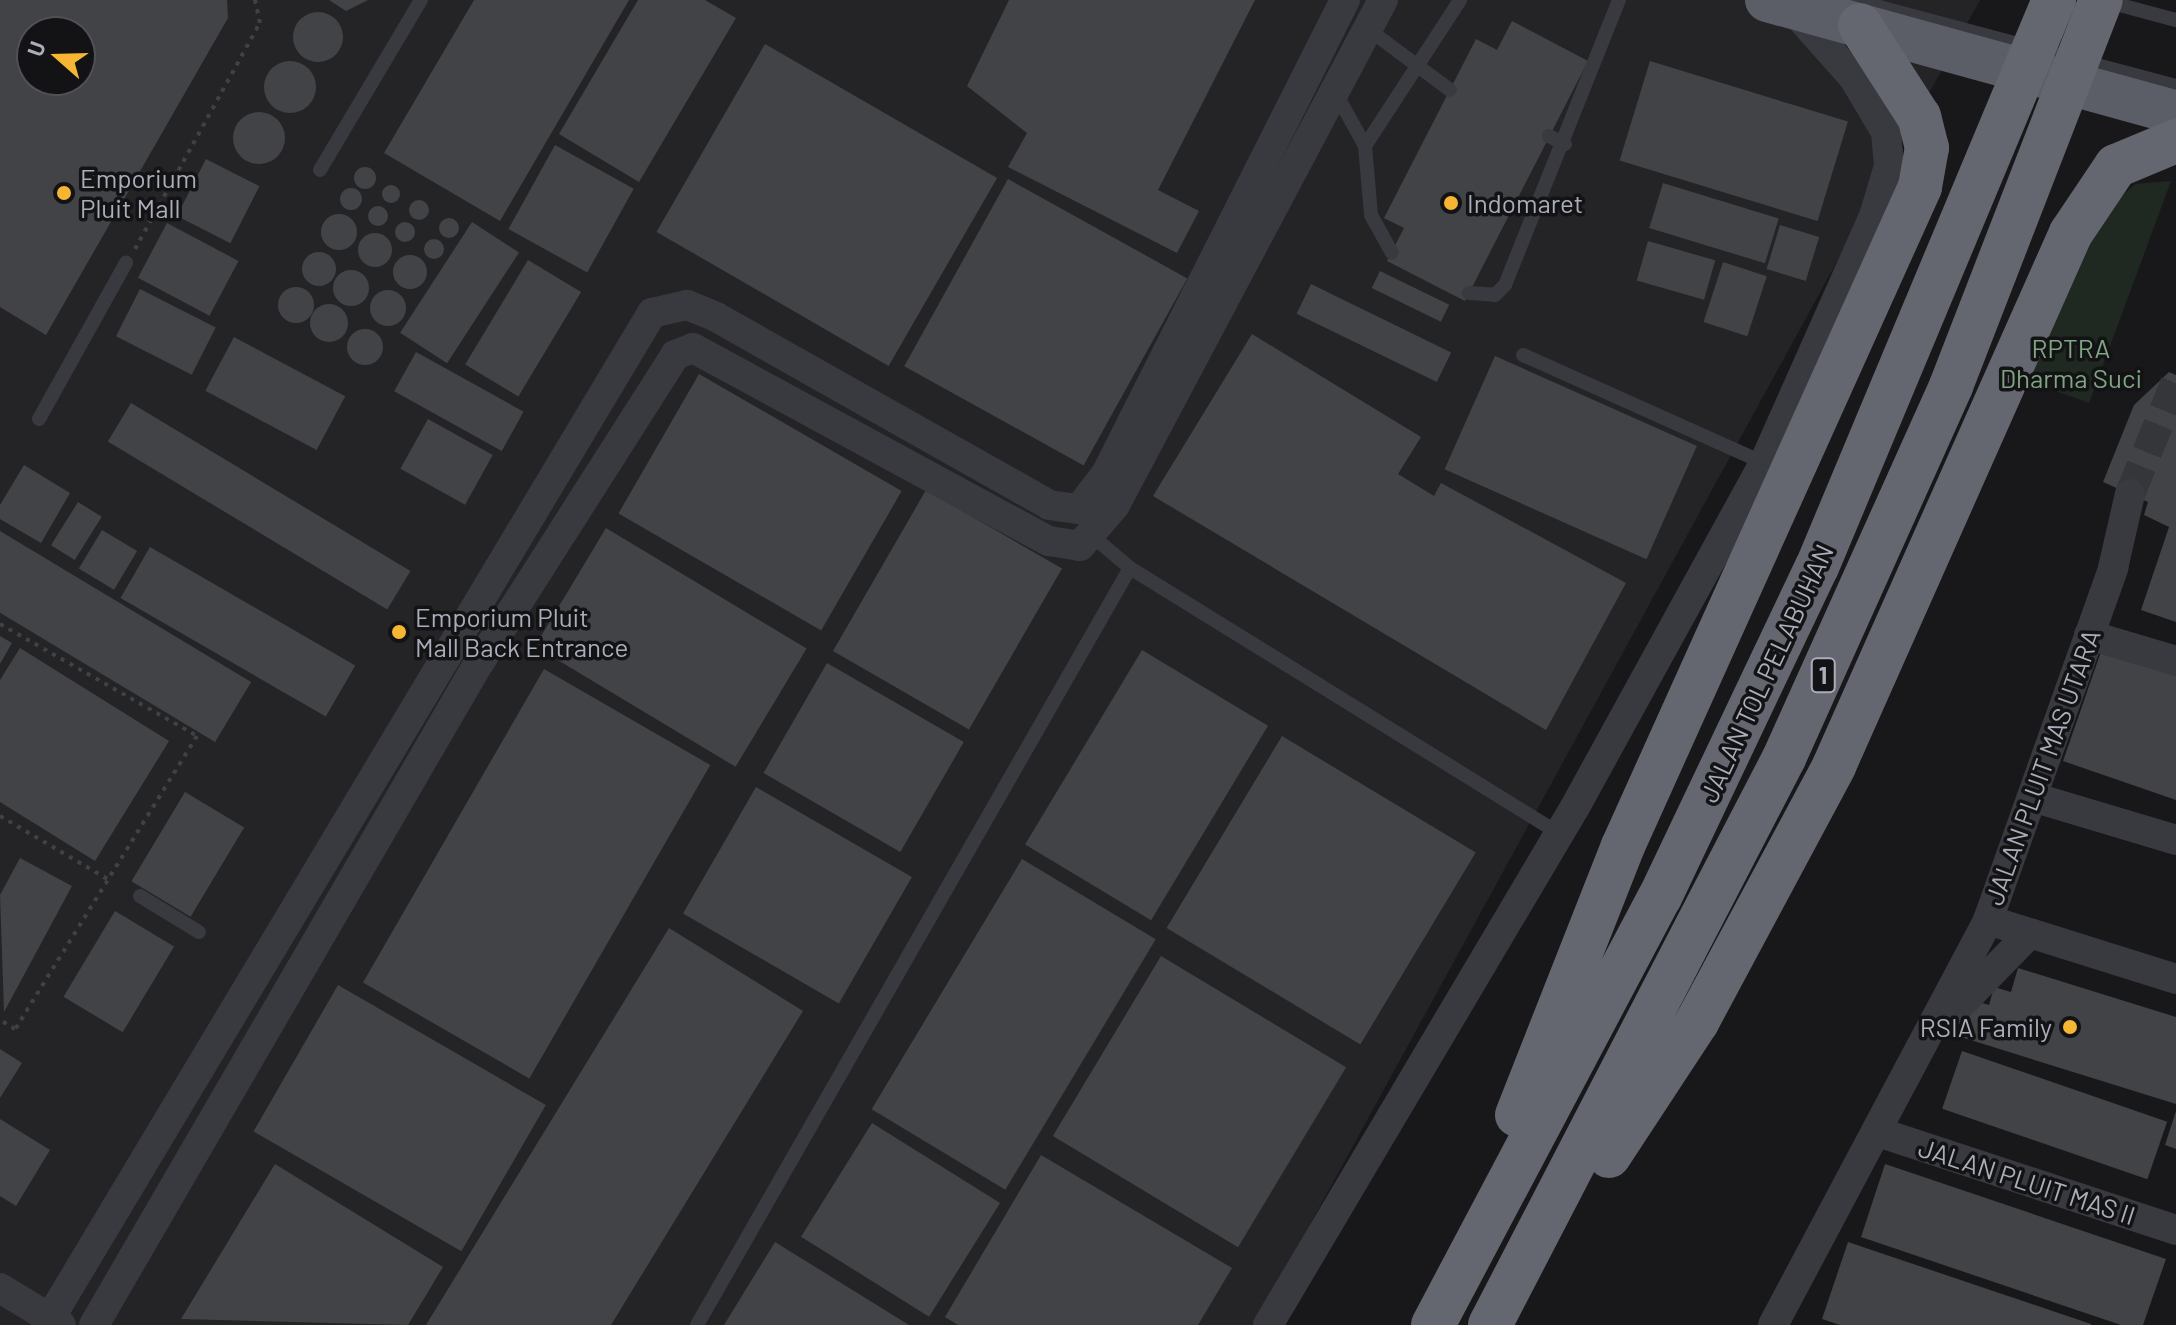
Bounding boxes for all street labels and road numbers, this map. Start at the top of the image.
street label: JALAN TOL PELABUHAN [1692,539,1840,807]
street label: JALAN PLUIT MAS UTARA [1978,625,2106,909]
road number: 1 [1809,655,1837,695]
street label: JALAN PLUIT MAS II [1915,1131,2139,1231]

